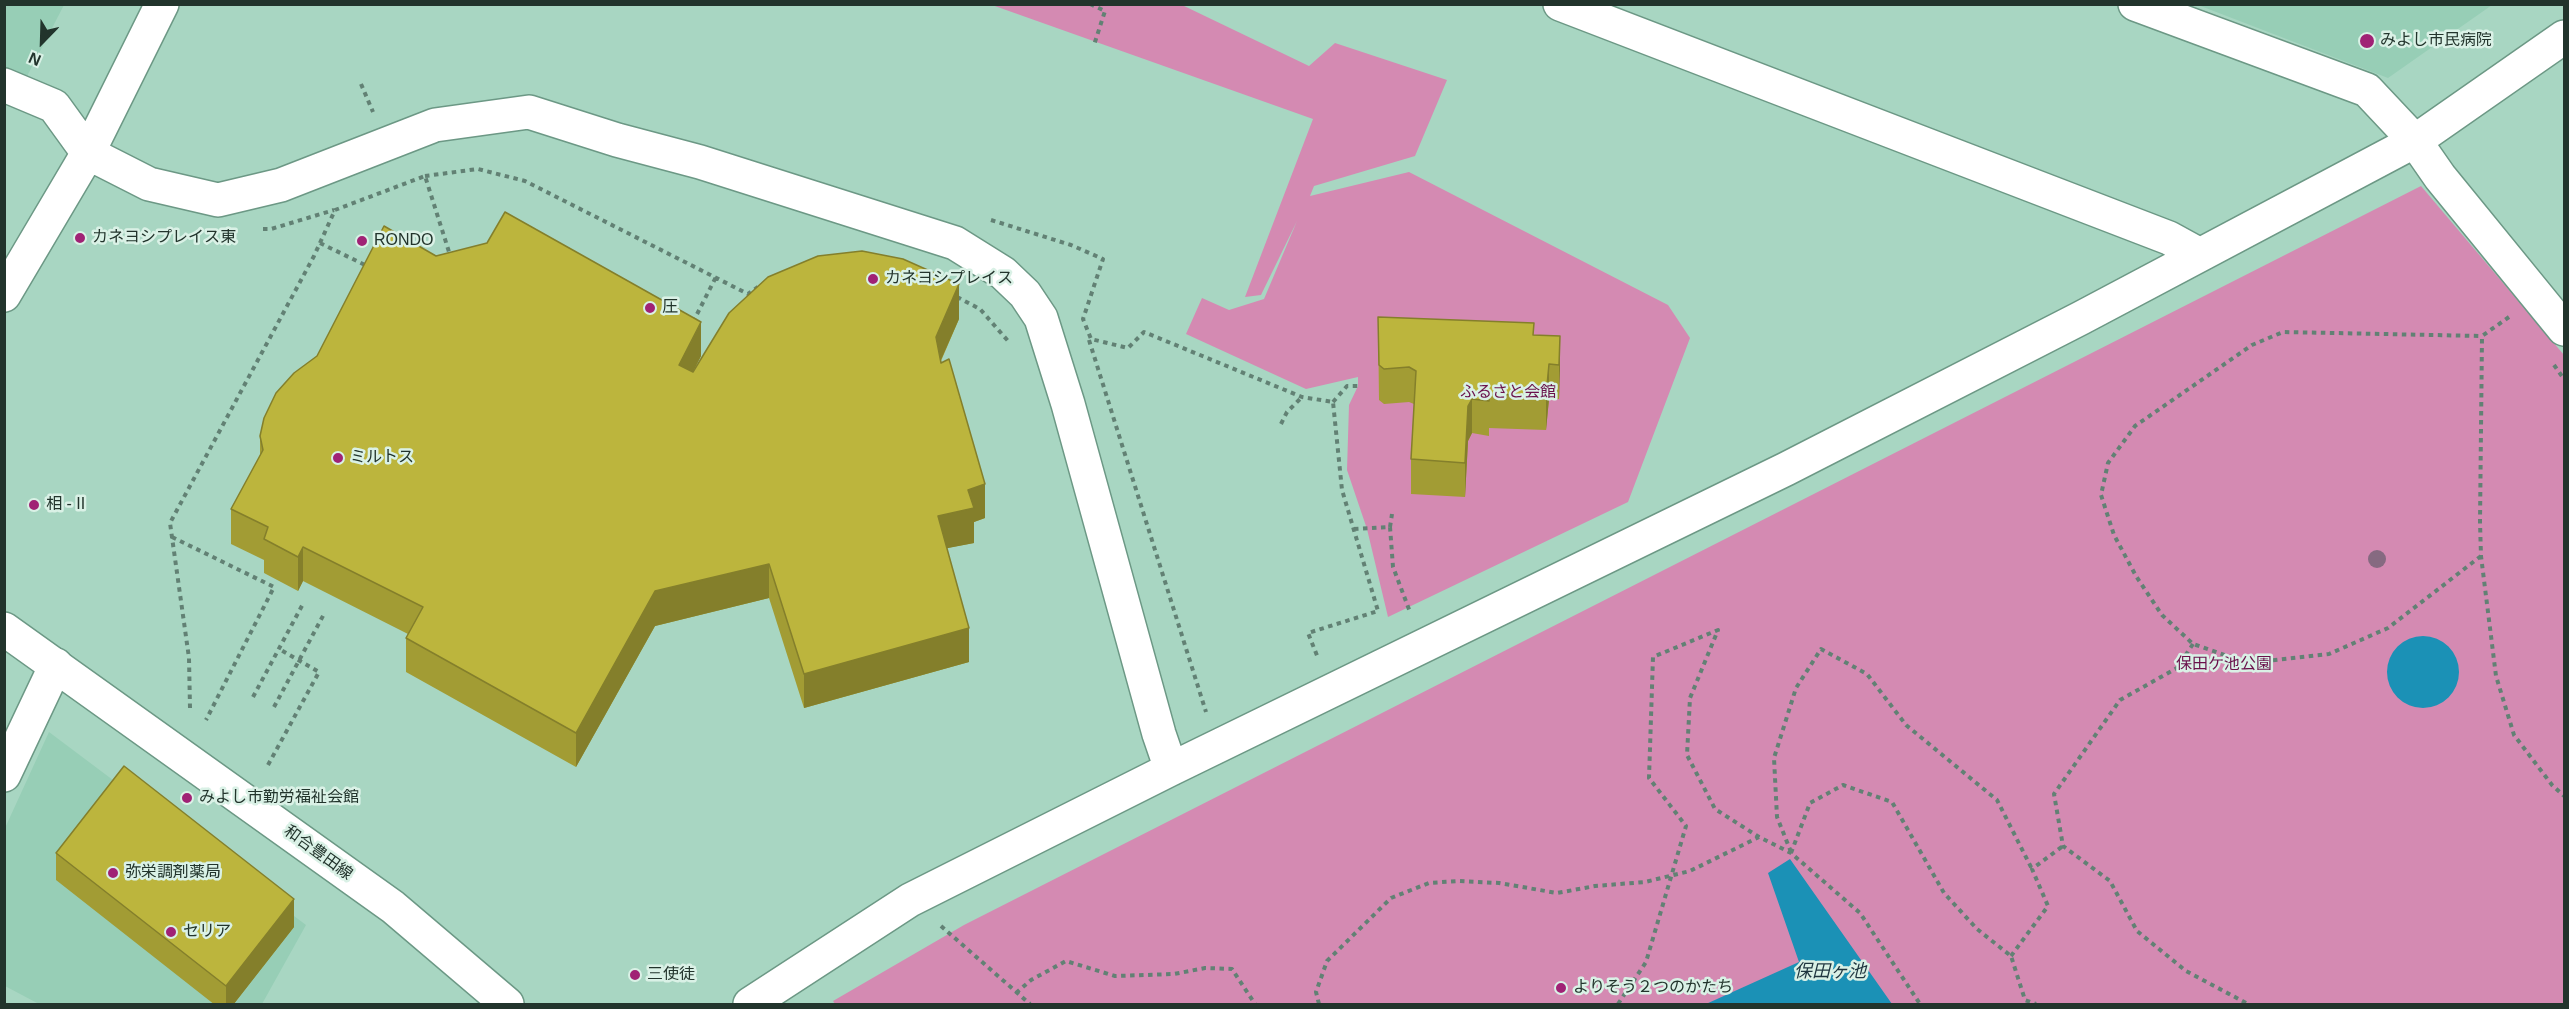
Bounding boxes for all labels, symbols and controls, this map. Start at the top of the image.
north arrow [12,12,72,72]
place label: みよし市民病院 [2380,31,2492,51]
marker: みよし市民病院 [2358,32,2376,50]
text: N [26,49,43,69]
place label: カネヨシプレイス東 [92,228,236,248]
marker: カネヨシプレイス東 [73,231,87,245]
place label: RONDO [374,231,434,251]
marker: RONDO [355,234,369,248]
place label: カネヨシプレイス [885,269,1013,289]
marker: カネヨシプレイス [866,272,880,286]
place label: 圧 [662,298,678,318]
marker: 圧 [643,301,657,315]
park label: ふるさと会館 [1460,383,1556,403]
place label: ミルトス [350,448,414,468]
marker: ミルトス [331,451,345,465]
place label: 相 - II [46,495,85,515]
marker: 相 - II [27,498,41,512]
park label: 保田ケ池公園 [2176,655,2272,675]
place label: みよし市勤労福祉会館 [199,788,359,808]
marker: みよし市勤労福祉会館 [180,791,194,805]
street label: 和合豊田線 [280,822,356,884]
place label: 弥栄調剤薬局 [125,863,221,883]
marker: 弥栄調剤薬局 [106,866,120,880]
place label: セリア [183,922,231,942]
marker: セリア [164,925,178,939]
water label: 保田ヶ池 [1794,961,1866,983]
place label: 三使徒 [647,965,695,985]
marker: 三使徒 [628,968,642,982]
place label: よりそう２つのかたち [1573,978,1733,998]
marker: よりそう２つのかたち [1554,981,1568,995]

